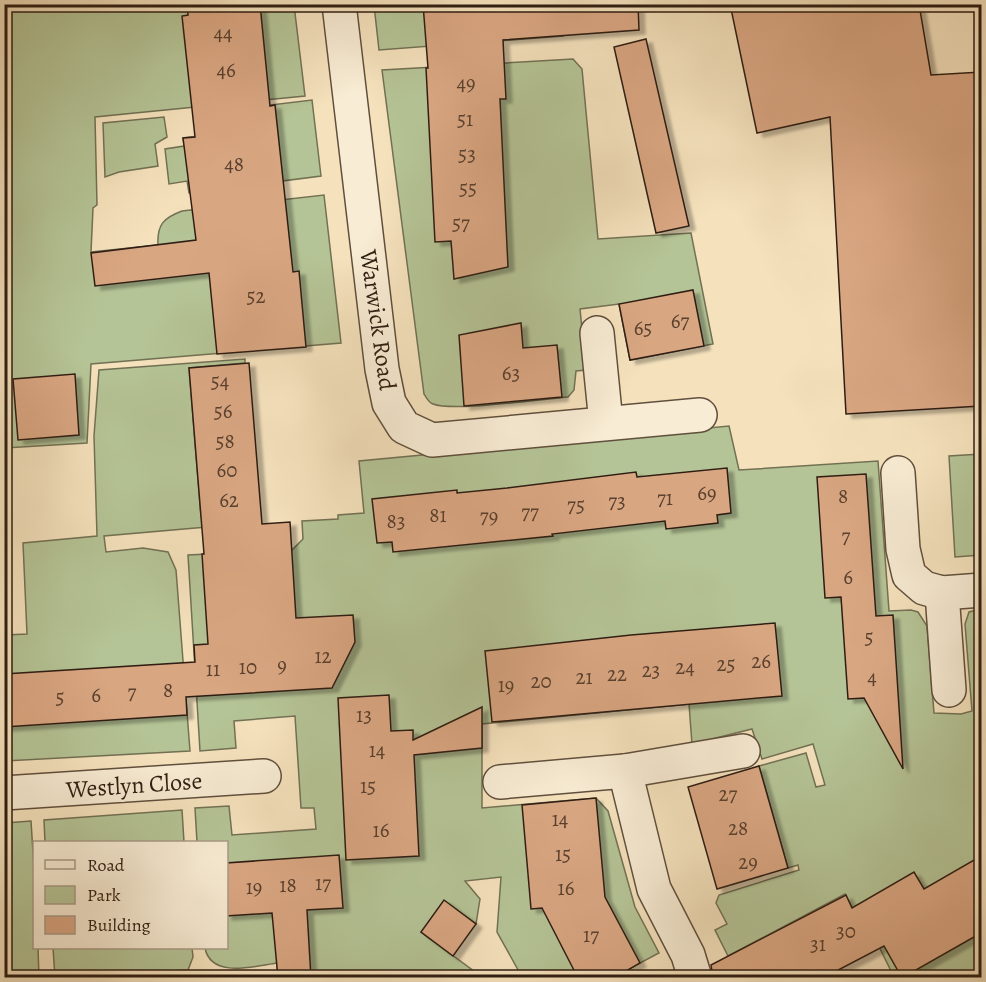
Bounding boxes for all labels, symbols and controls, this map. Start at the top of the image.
house number: 44 [213,19,233,47]
house number: 46 [216,56,236,84]
house number: 49 [456,69,476,97]
house number: 51 [457,105,473,133]
house number: 53 [458,140,476,168]
house number: 48 [224,150,244,178]
house number: 55 [459,174,477,202]
house number: 57 [452,209,470,237]
street label: Warwick Road [352,247,404,392]
house number: 52 [246,282,266,310]
house number: 67 [671,307,689,335]
house number: 65 [634,314,652,342]
house number: 63 [502,359,520,387]
house number: 54 [211,367,229,395]
house number: 56 [214,397,233,425]
house number: 58 [215,427,235,455]
house number: 60 [217,456,237,484]
house number: 69 [697,479,717,507]
house number: 8 [838,482,848,510]
house number: 71 [657,484,673,512]
house number: 62 [219,486,239,514]
house number: 73 [608,487,626,515]
house number: 75 [567,491,585,519]
house number: 77 [521,498,539,526]
house number: 81 [429,501,447,529]
house number: 79 [480,502,498,530]
house number: 83 [387,507,405,535]
house number: 7 [842,522,851,550]
house number: 6 [843,563,853,591]
house number: 5 [864,623,874,651]
house number: 12 [314,642,332,670]
house number: 26 [751,647,771,675]
house number: 25 [716,650,736,678]
house number: 9 [277,651,287,679]
house number: 10 [239,653,257,681]
house number: 24 [675,653,695,681]
house number: 11 [206,655,220,683]
house number: 23 [642,656,660,684]
house number: 22 [607,660,627,688]
house number: 21 [575,663,593,691]
house number: 4 [867,663,877,691]
house number: 20 [530,667,552,695]
house number: 19 [498,671,514,699]
house number: 8 [163,676,173,704]
house number: 7 [128,678,137,706]
house number: 6 [91,681,101,709]
house number: 5 [55,683,65,711]
house number: 13 [356,701,372,729]
house number: 14 [369,736,385,764]
street label: Westlyn Close [64,764,203,806]
house number: 15 [360,772,376,800]
house number: 27 [719,780,738,808]
house number: 14 [552,805,568,833]
house number: 28 [728,814,748,842]
house number: 16 [373,816,390,844]
house number: 15 [555,840,571,868]
legend [33,841,228,949]
house number: 29 [738,848,758,876]
text: Road [87,853,125,877]
house number: 17 [315,869,331,897]
house number: 18 [279,871,297,899]
house number: 19 [246,873,262,901]
house number: 16 [558,874,575,902]
text: Park [87,883,121,907]
text: Building [87,913,151,937]
house number: 30 [836,917,856,945]
house number: 17 [583,921,599,949]
house number: 31 [810,930,826,958]

